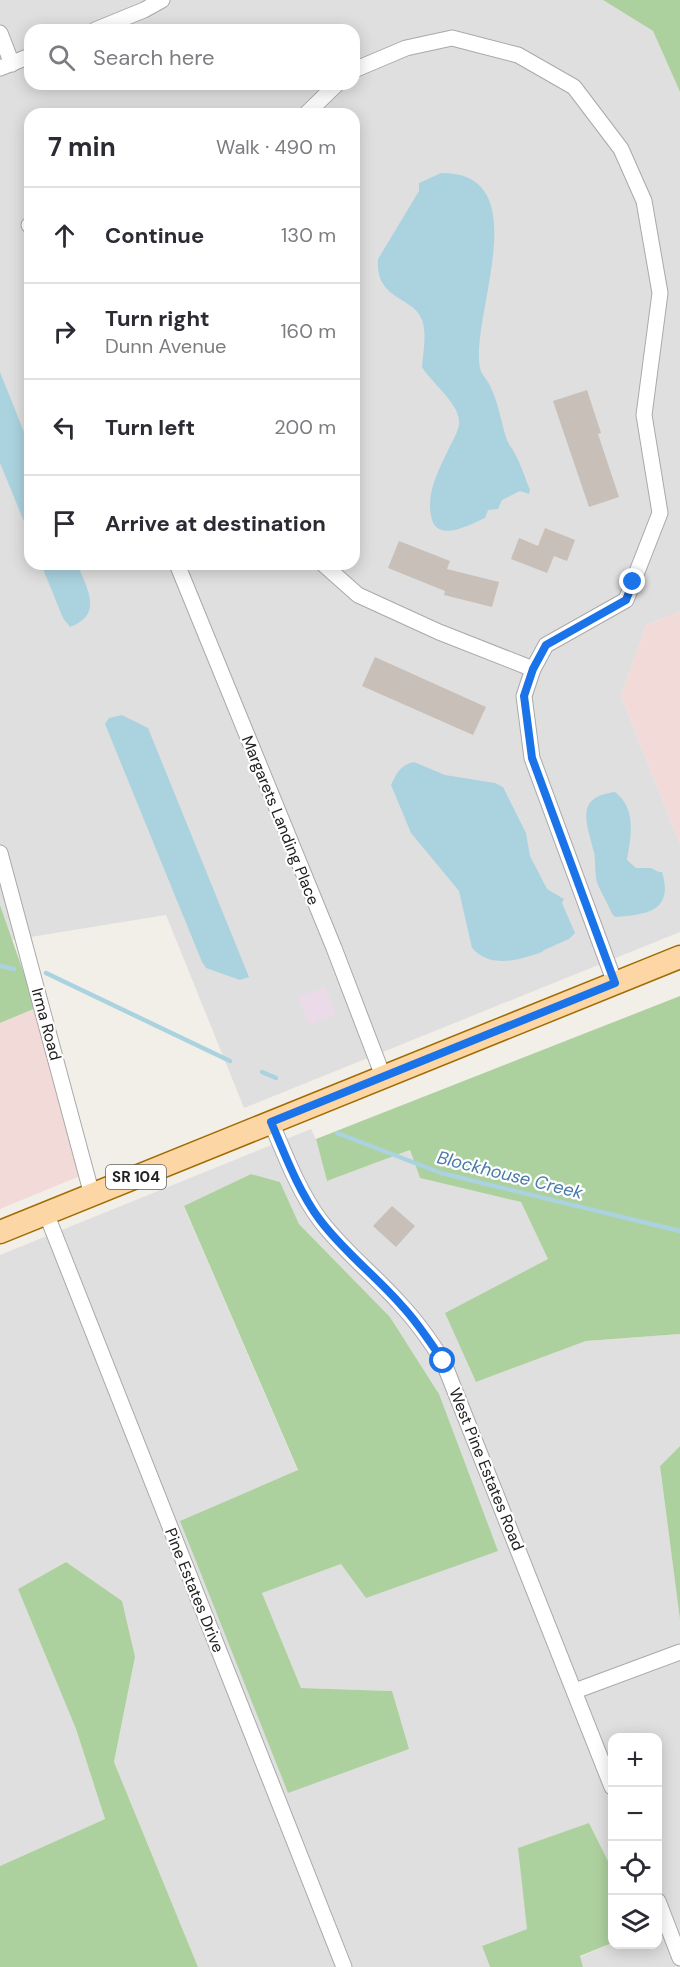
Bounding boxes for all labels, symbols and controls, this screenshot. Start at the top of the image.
search box [24,24,360,90]
icon: search [45,41,78,74]
text: Search here [93,43,214,72]
text: 7 min [48,130,116,164]
text: Walk · 490 m [216,134,336,160]
icon: ahead [48,219,81,252]
text: Continue [105,221,204,250]
text: 130 m [281,222,336,248]
text: Turn right [105,304,210,333]
icon: right [48,315,81,348]
text: 160 m [280,318,336,344]
text: Dunn Avenue [105,333,226,359]
icon: left [48,411,81,444]
text: Turn left [105,413,195,442]
text: 200 m [274,414,336,440]
icon: arrive [48,507,81,540]
text: Arrive at destination [105,509,326,538]
route end [619,568,645,594]
street label: Margarets Landing Place [237,732,324,908]
street label: Irma Road [27,986,66,1063]
water label: Blockhouse Creek [434,1145,586,1205]
road number: SR 104 [106,1165,166,1189]
route start [429,1347,455,1373]
street label: West Pine Estates Road [444,1385,529,1554]
street label: Pine Estates Drive [160,1525,229,1656]
map controls [608,1733,662,1949]
button: + [608,1733,662,1787]
button: − [608,1787,662,1841]
button: locate [608,1841,662,1895]
button: layers [608,1895,662,1949]

